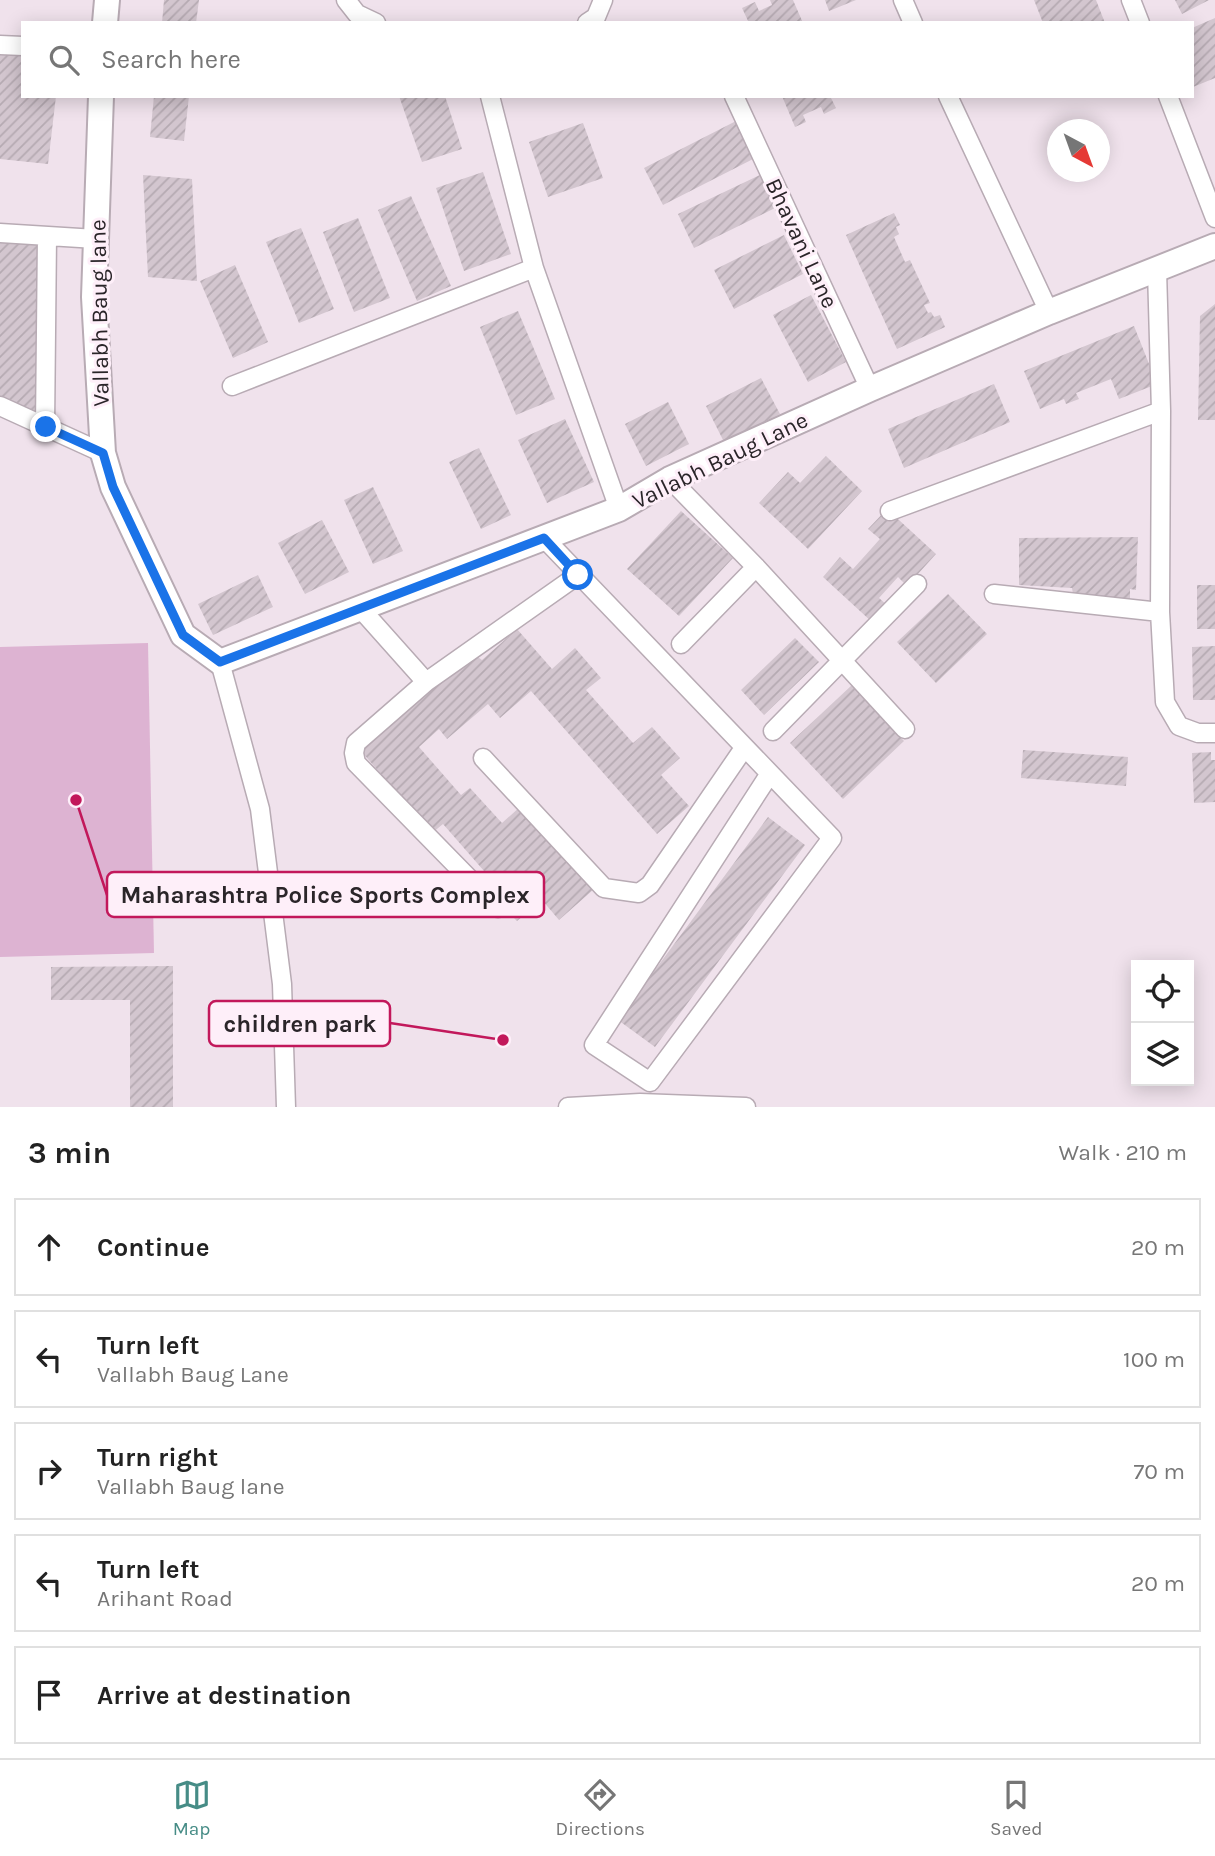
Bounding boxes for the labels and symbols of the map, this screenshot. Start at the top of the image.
north arrow [1047,119,1110,182]
street label: Bhavani Lane [760,174,843,313]
street label: Vallabh Baug lane [84,219,115,407]
street label: Vallabh Baug Lane [628,406,812,515]
route end [30,411,61,442]
route start [562,559,593,590]
callout: Maharashtra Police Sports Complex [107,872,544,917]
text: Maharashtra Police Sports Complex [121,881,529,909]
callout: children park [209,1001,390,1046]
text: children park [223,1010,377,1038]

